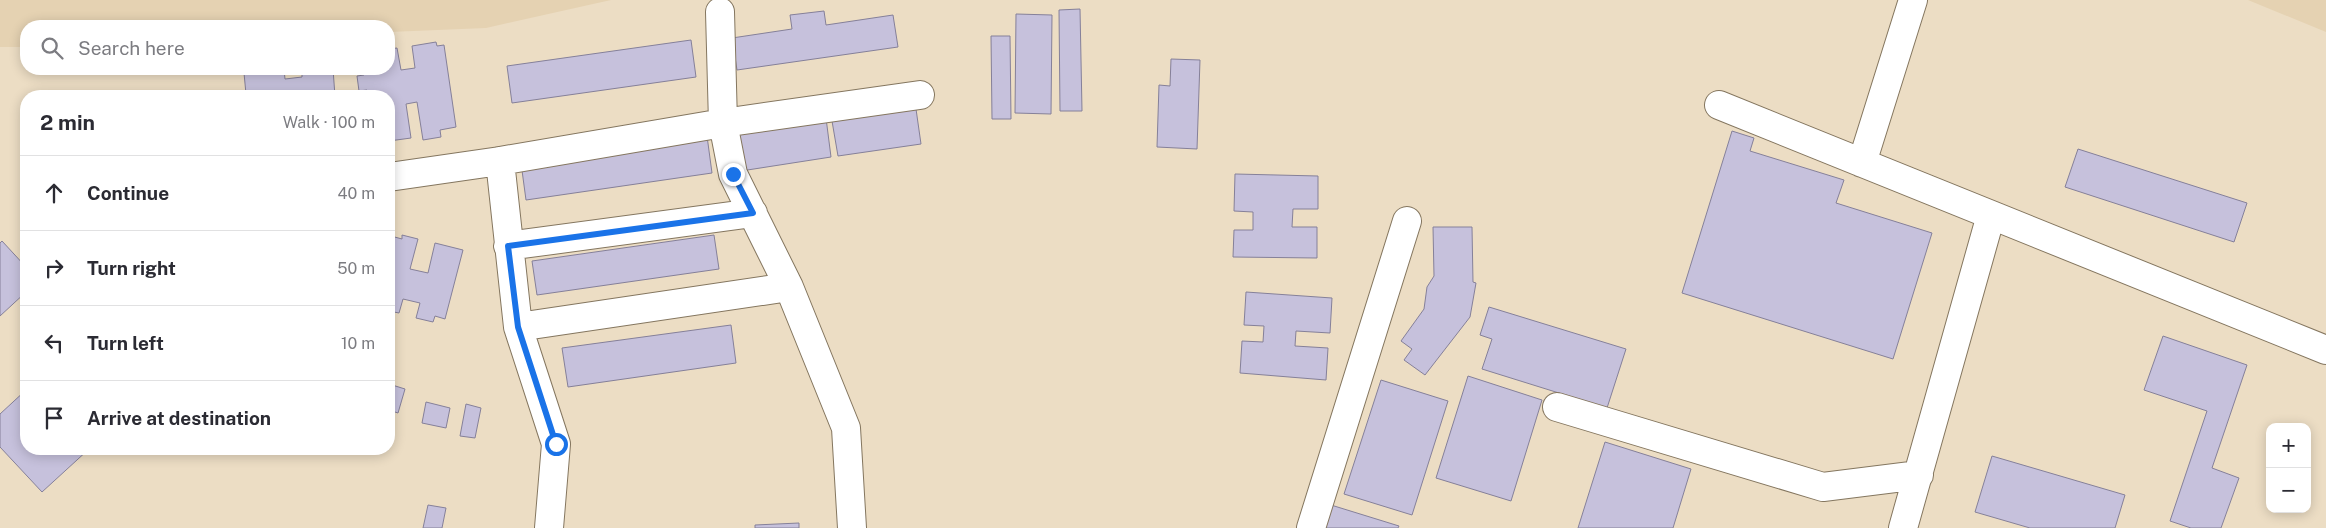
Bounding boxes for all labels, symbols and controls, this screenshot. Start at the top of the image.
search box [20,20,395,75]
icon: search [38,34,66,62]
text: Search here [78,37,185,59]
text: 2 min [40,110,95,135]
text: Walk · 100 m [283,113,375,132]
route end [722,163,745,186]
icon: ahead [40,179,68,207]
text: Continue [87,182,169,204]
text: 40 m [337,184,375,203]
icon: right [40,254,68,282]
text: Turn right [87,257,176,279]
text: 50 m [337,259,375,278]
icon: left [40,329,68,357]
text: Turn left [87,332,164,354]
text: 10 m [341,334,375,353]
icon: arrive [40,404,68,432]
text: Arrive at destination [87,407,271,429]
map controls [2266,423,2311,513]
button: + [2266,423,2311,468]
route start [545,433,568,456]
button: − [2266,468,2311,513]

